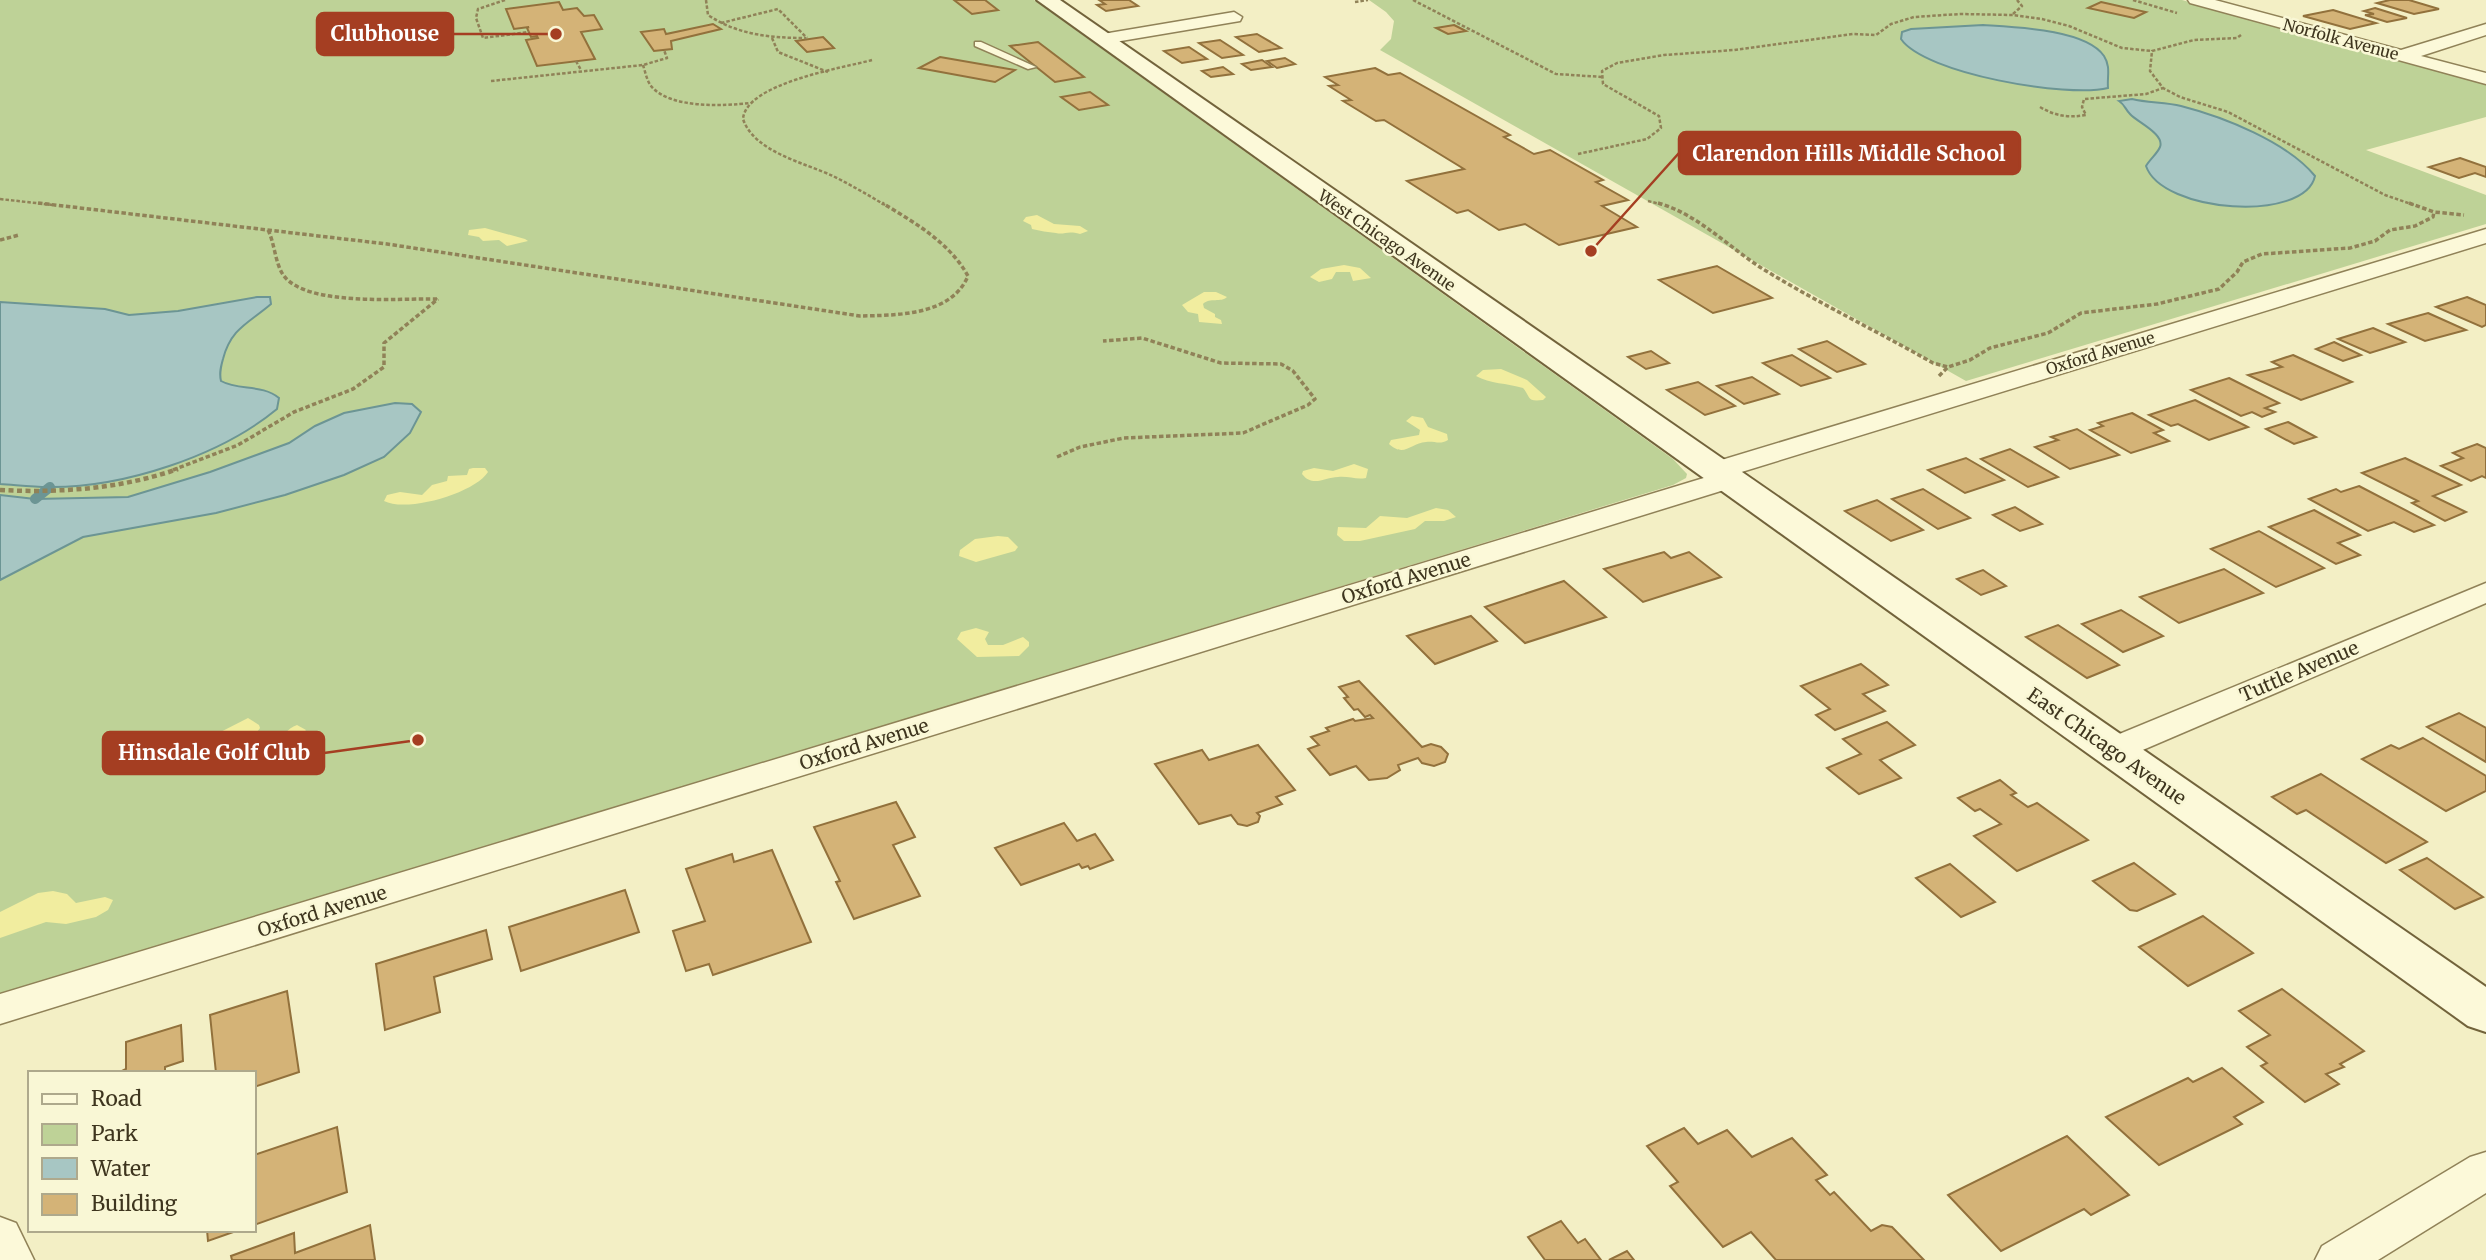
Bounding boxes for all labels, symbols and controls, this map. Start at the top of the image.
callout: Clubhouse [317,13,453,55]
street label: Norfolk Avenue [2281,14,2401,64]
text: Clubhouse [331,20,439,47]
callout: Clarendon Hills Middle School [1679,132,2020,174]
text: Clarendon Hills Middle School [1692,140,2006,167]
street label: West Chicago Avenue [1314,184,1460,295]
street label: Oxford Avenue [2043,327,2157,379]
street label: Oxford Avenue [1339,547,1474,609]
street label: Tuttle Avenue [2236,635,2362,707]
street label: East Chicago Avenue [2023,682,2191,810]
street label: Oxford Avenue [797,713,932,775]
callout: Hinsdale Golf Club [103,732,324,774]
text: Hinsdale Golf Club [118,739,310,766]
street label: Oxford Avenue [255,880,390,942]
legend [28,1071,256,1232]
text: Road [91,1085,142,1112]
text: Park [91,1120,138,1147]
text: Water [90,1155,150,1182]
text: Building [91,1190,178,1217]

